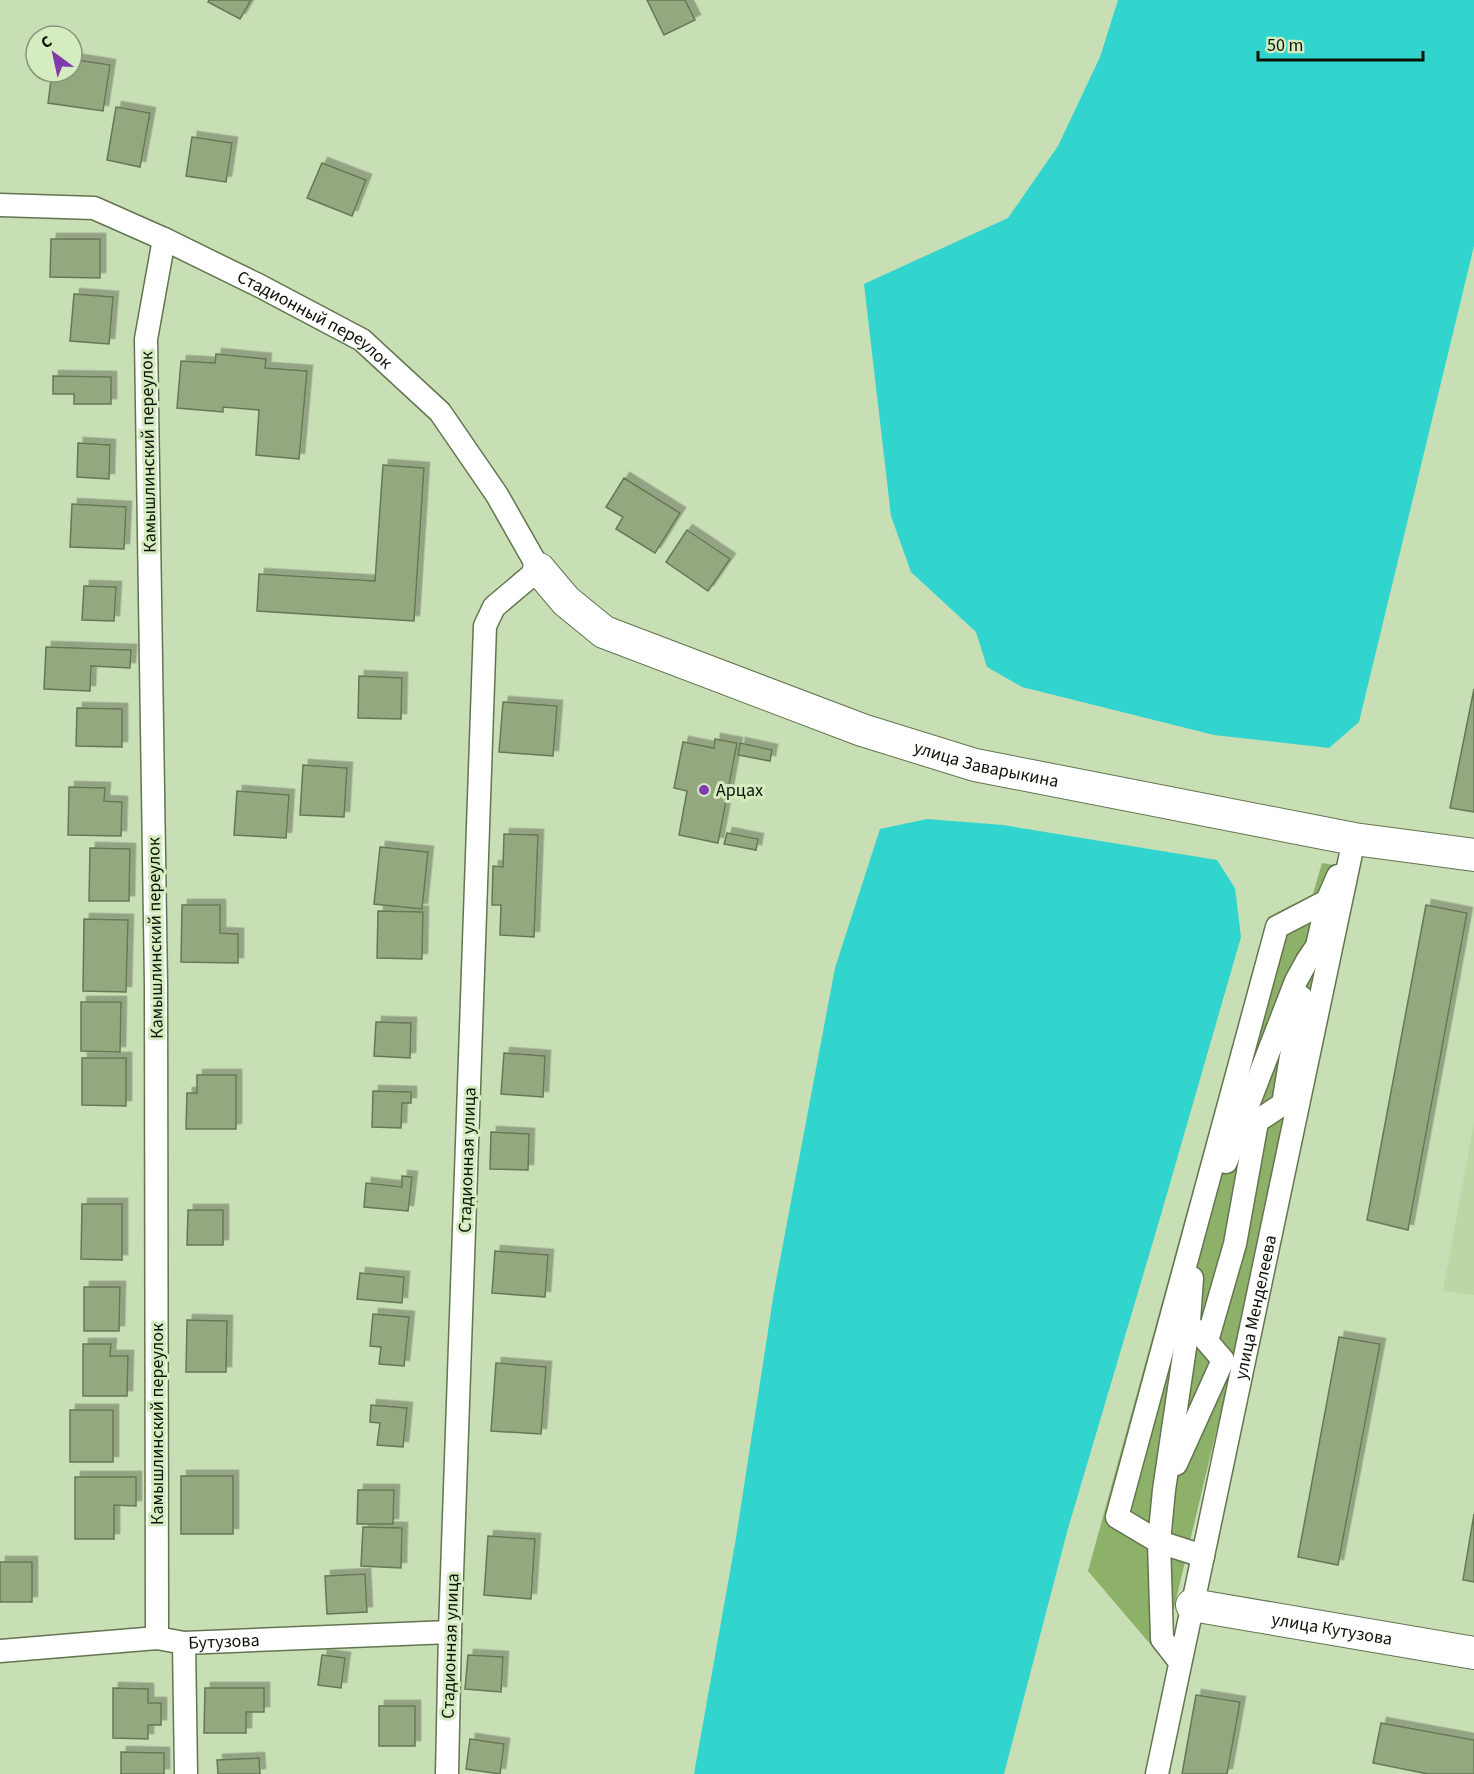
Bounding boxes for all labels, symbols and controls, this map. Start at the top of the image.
north arrow [24,24,84,84]
scale bar [1258,24,1423,62]
text: С [36,30,56,54]
text: 50 m [1267,33,1303,58]
street label: Стадионный переулок [233,265,398,375]
street label: Камышлинский переулок [134,351,163,553]
street label: улица Заварыкина [911,735,1061,794]
place label: Арцах [716,778,763,803]
marker: Арцах [697,783,711,797]
street label: Камышлинский переулок [141,837,170,1039]
street label: Стадионная улица [452,1087,483,1233]
street label: улица Менделеева [1228,1233,1283,1382]
street label: Камышлинский переулок [145,1323,170,1525]
street label: Стадионная улица [435,1573,466,1719]
street label: улица Кутузова [1270,1607,1394,1652]
street label: Бутузова [188,1628,260,1656]

